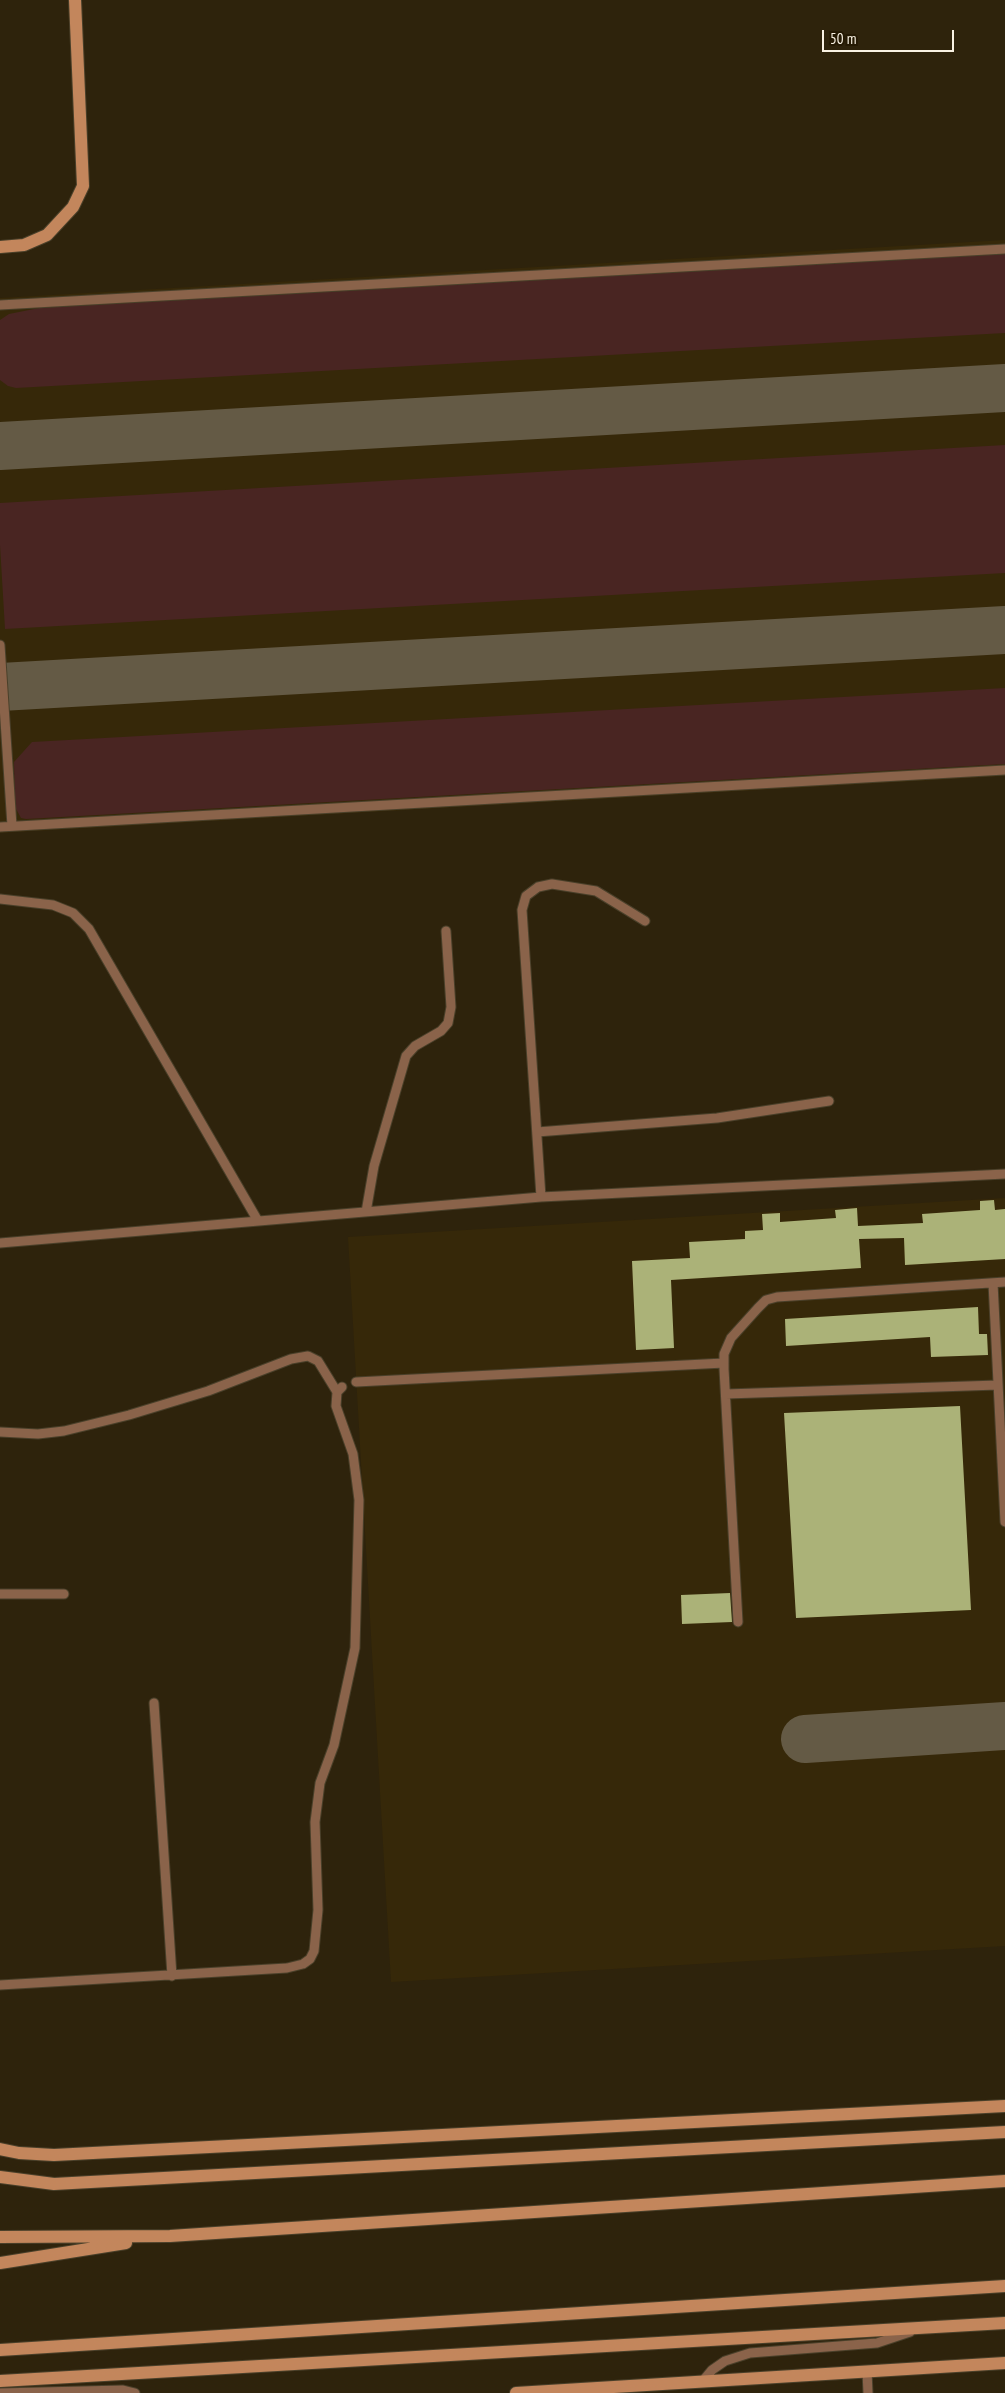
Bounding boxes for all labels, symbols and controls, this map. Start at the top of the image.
scale bar [825,20,958,52]
text: 50 m [830,29,856,48]

